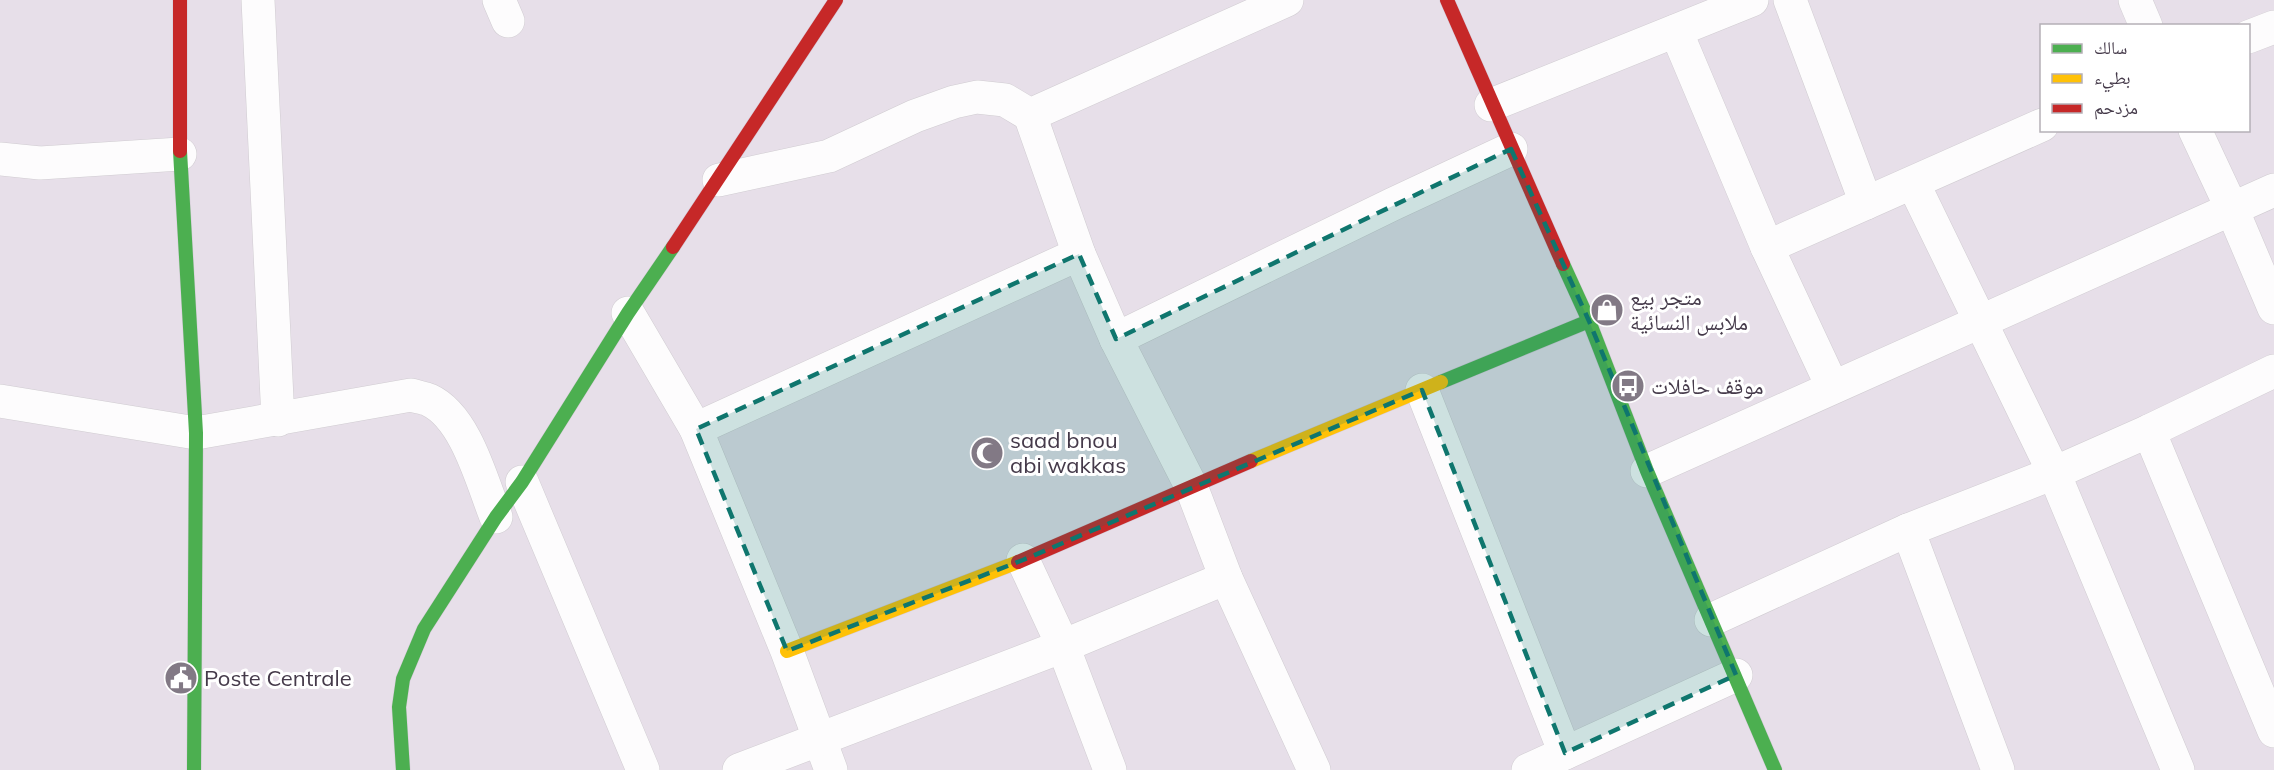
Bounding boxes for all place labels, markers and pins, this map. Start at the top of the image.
place label: متجر بيع ملابس النسائية [1630,283,1748,336]
shop icon: متجر بيع ملابس النسائية [1589,292,1625,328]
bus stop icon: موقف حافلات [1610,368,1646,404]
place label: موقف حافلات [1651,372,1764,400]
place label: saad bnou abi wakkas [1010,426,1126,479]
mosque icon: saad bnou abi wakkas [969,435,1005,471]
public building icon: Poste Centrale [163,660,199,696]
place label: Poste Centrale [204,664,352,692]

